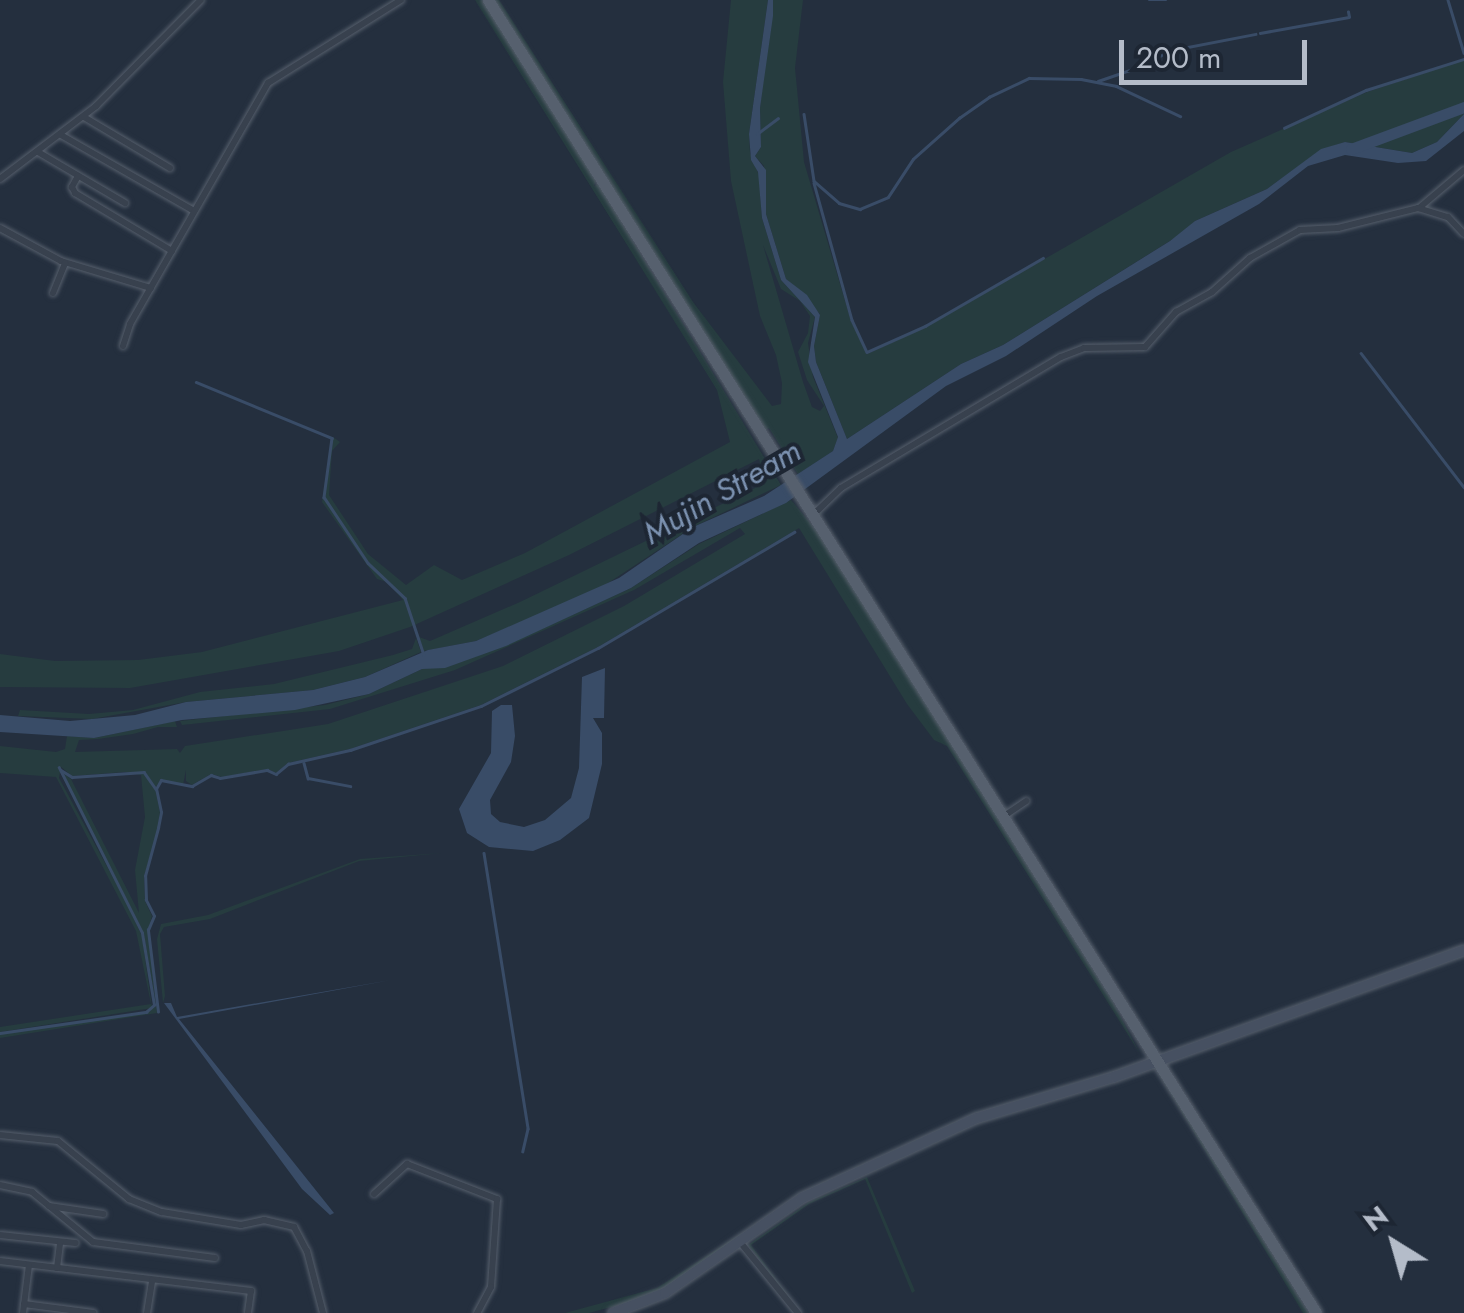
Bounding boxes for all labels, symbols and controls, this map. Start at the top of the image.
scale bar [1124,20,1312,82]
text: 200 m [1136,36,1221,79]
water label: Mujin Stream [636,431,808,553]
north arrow [1344,1193,1444,1293]
text: N [1354,1196,1397,1242]

